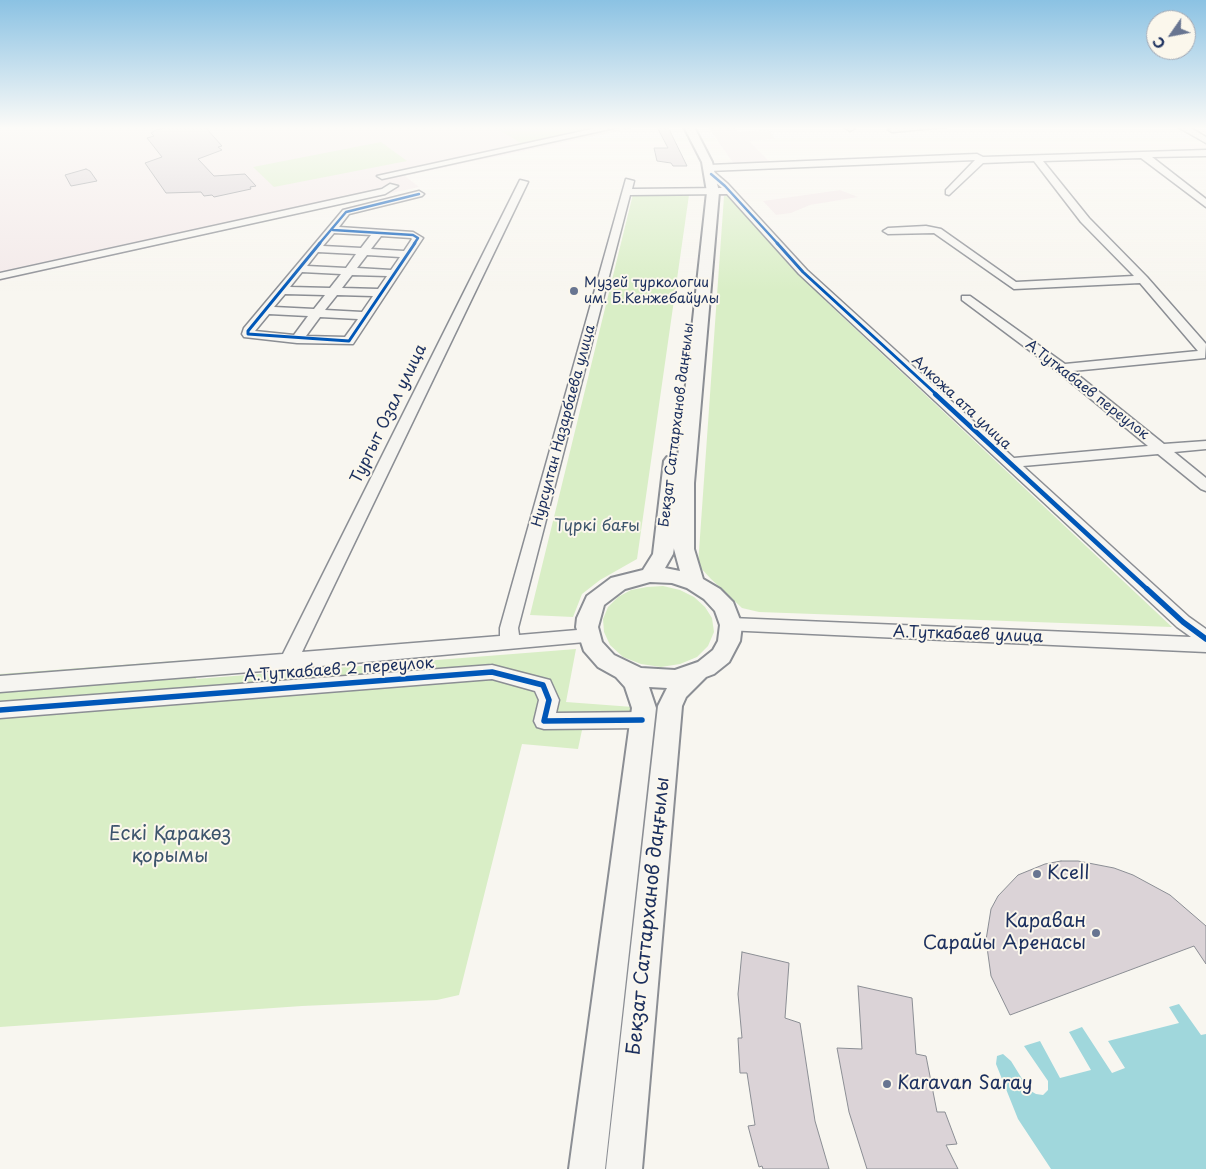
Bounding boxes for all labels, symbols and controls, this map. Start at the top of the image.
north arrow [1146,10,1196,60]
text: С [1147,33,1171,53]
place label: Музей туркологии им. Б.Кенжебайулы [584,275,719,308]
marker: Музей туркологии им. Б.Кенжебайулы [568,285,580,297]
street label: Бекзат Саттарханов даңғылы [656,322,698,528]
street label: Нурсултан Назарбаева улица [529,323,599,529]
street label: А.Туткабаев переулок [1022,337,1152,443]
street label: Тургыт Озал улица [347,341,431,487]
street label: Алкожа ата улица [908,353,1014,453]
park label: Түркі бағы [554,517,640,537]
street label: А.Туткабаев улица [893,623,1043,647]
street label: А.Туткабаев 2 переулок [243,654,435,686]
street label: Бекзат Саттарханов даңғылы [623,776,675,1056]
park label: Ескі Қаракөз қорымы [109,824,231,868]
place label: Kcell [1047,863,1089,885]
marker: Kcell [1031,868,1043,880]
place label: Караван Сарайы Аренасы [923,911,1086,955]
marker: Караван Сарайы Аренасы [1090,927,1102,939]
place label: Karavan Saray [897,1073,1033,1095]
marker: Karavan Saray [881,1078,893,1090]

